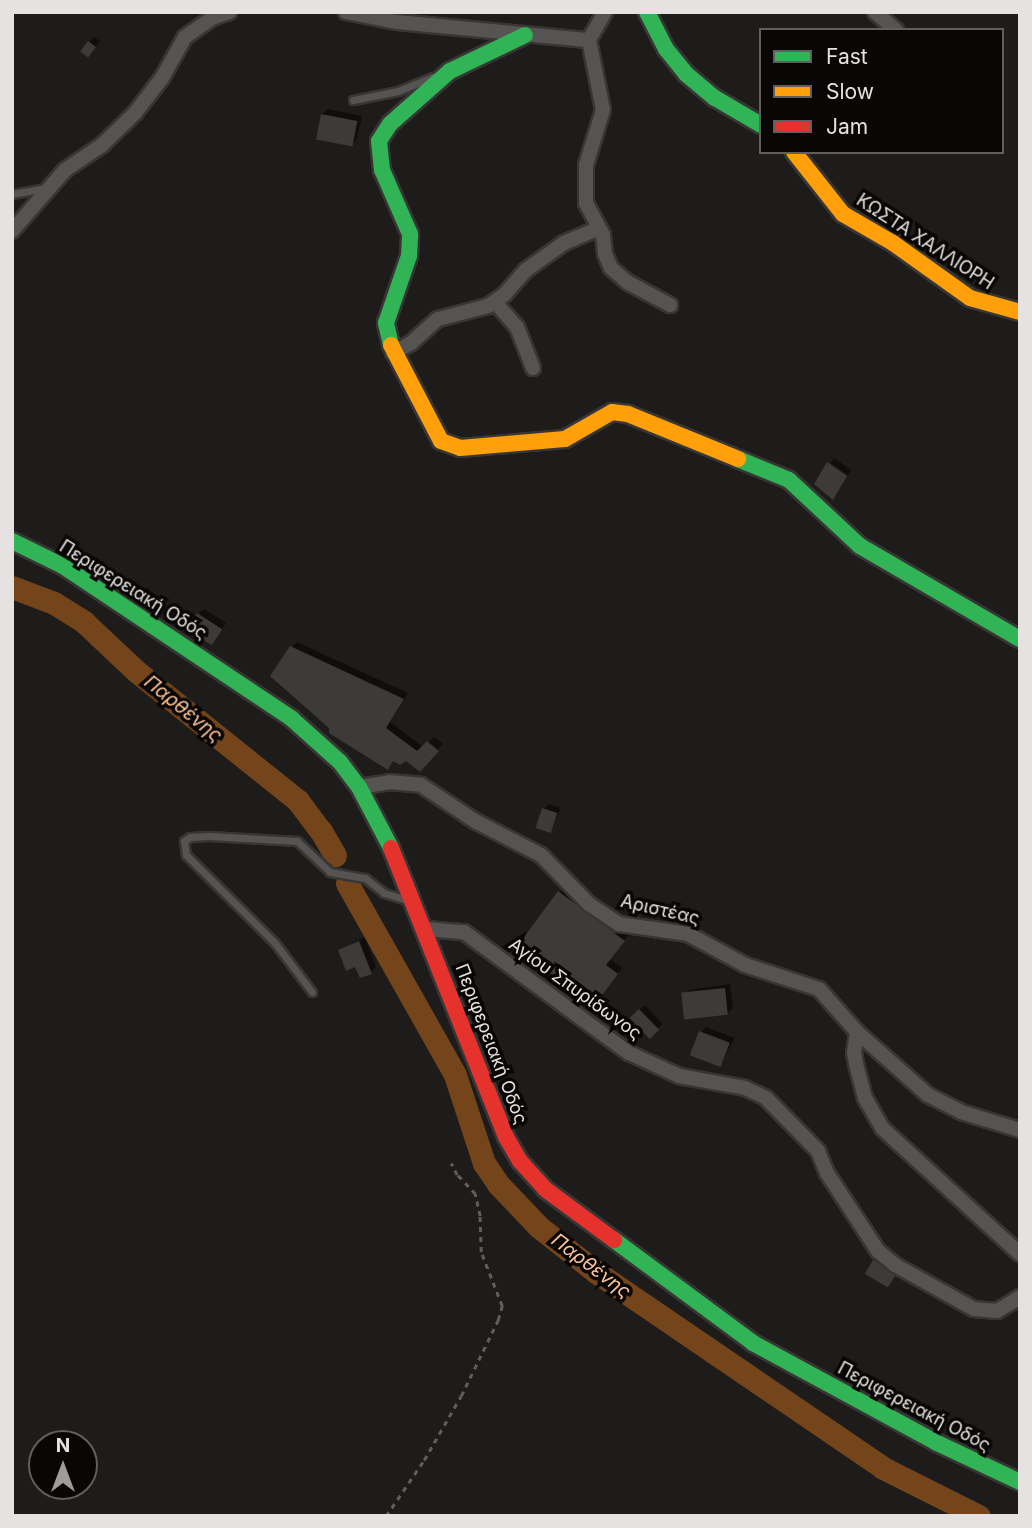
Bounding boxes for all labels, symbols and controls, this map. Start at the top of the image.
legend [759,28,1004,154]
text: Fast [826,44,868,69]
text: Slow [826,79,874,104]
text: Jam [826,114,868,139]
street label: ΚΩΣΤΑ ΧΑΛΛΙΟΡΗ [852,190,998,294]
street label: Περιφερειακή Οδός [55,536,211,644]
water label: Παρθένης [139,671,227,747]
street label: Αριστέας [619,890,701,930]
street label: Αγίου Σπυρίδωνος [504,934,646,1044]
street label: Περιφερειακή Οδός [451,961,531,1127]
water label: Παρθένης [547,1229,635,1303]
street label: Περιφερειακή Οδός [834,1358,994,1456]
north arrow [28,1430,98,1500]
text: N [56,1434,70,1457]

